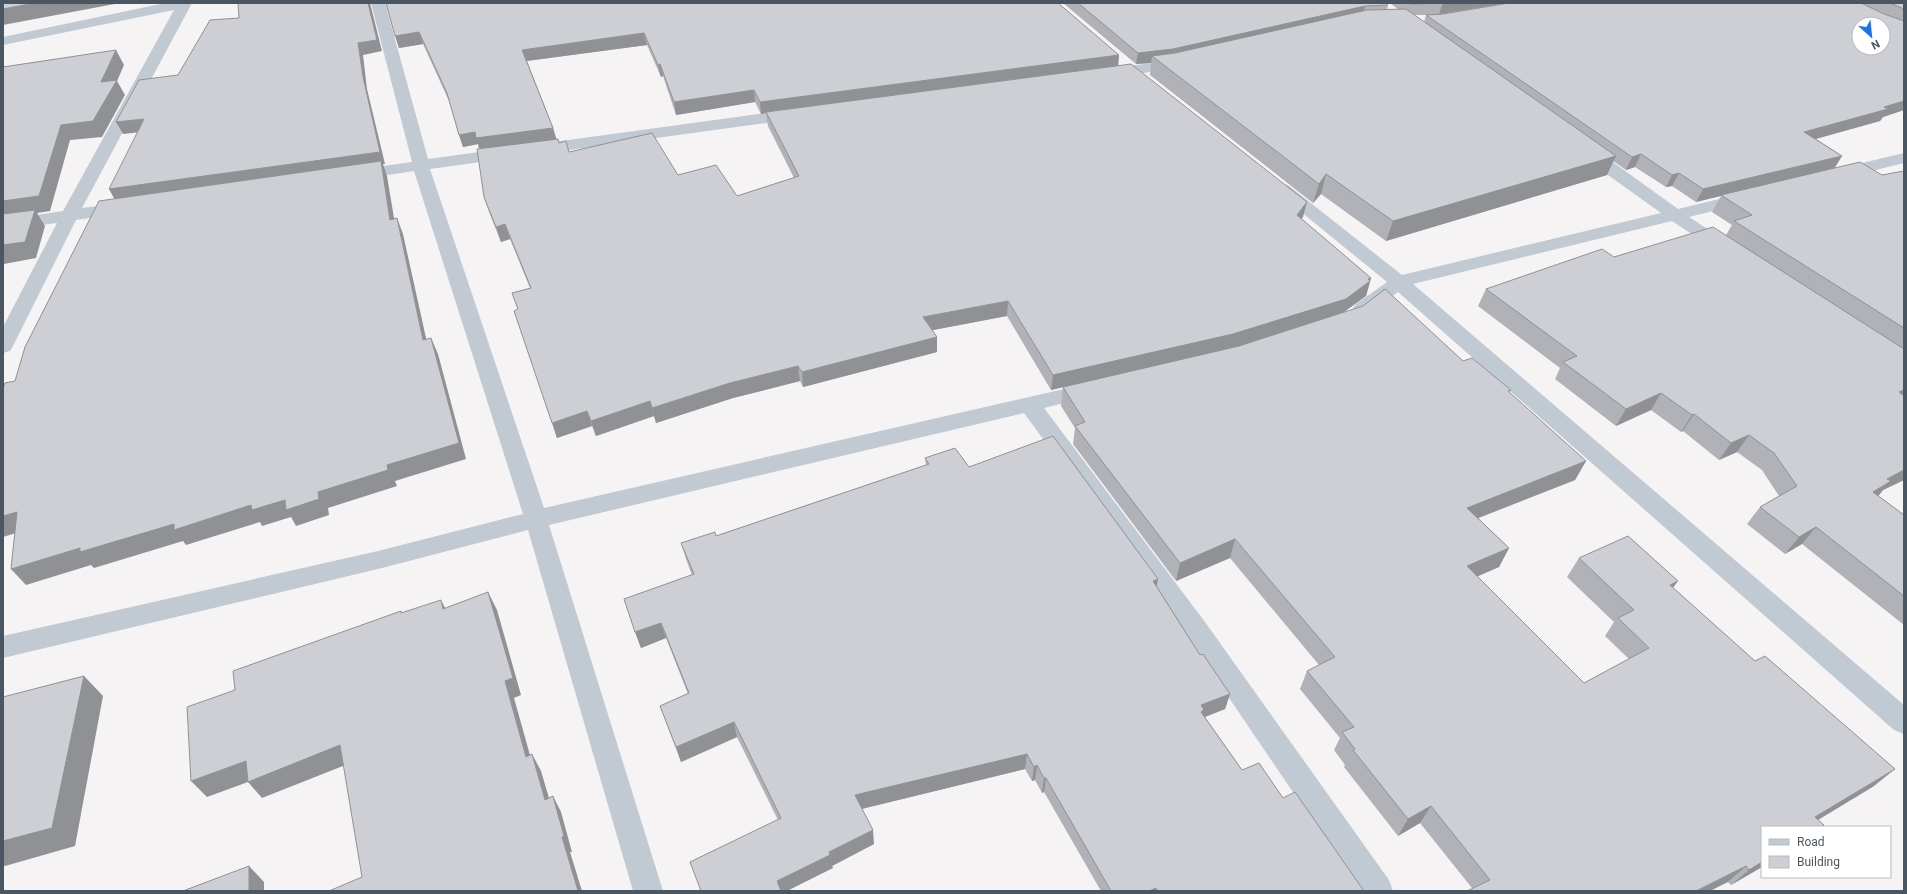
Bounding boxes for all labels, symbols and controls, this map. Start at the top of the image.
north arrow [1851,16,1891,56]
text: N [1869,37,1882,52]
legend [1761,826,1891,878]
text: Road [1797,835,1825,849]
text: Building [1797,855,1840,869]

